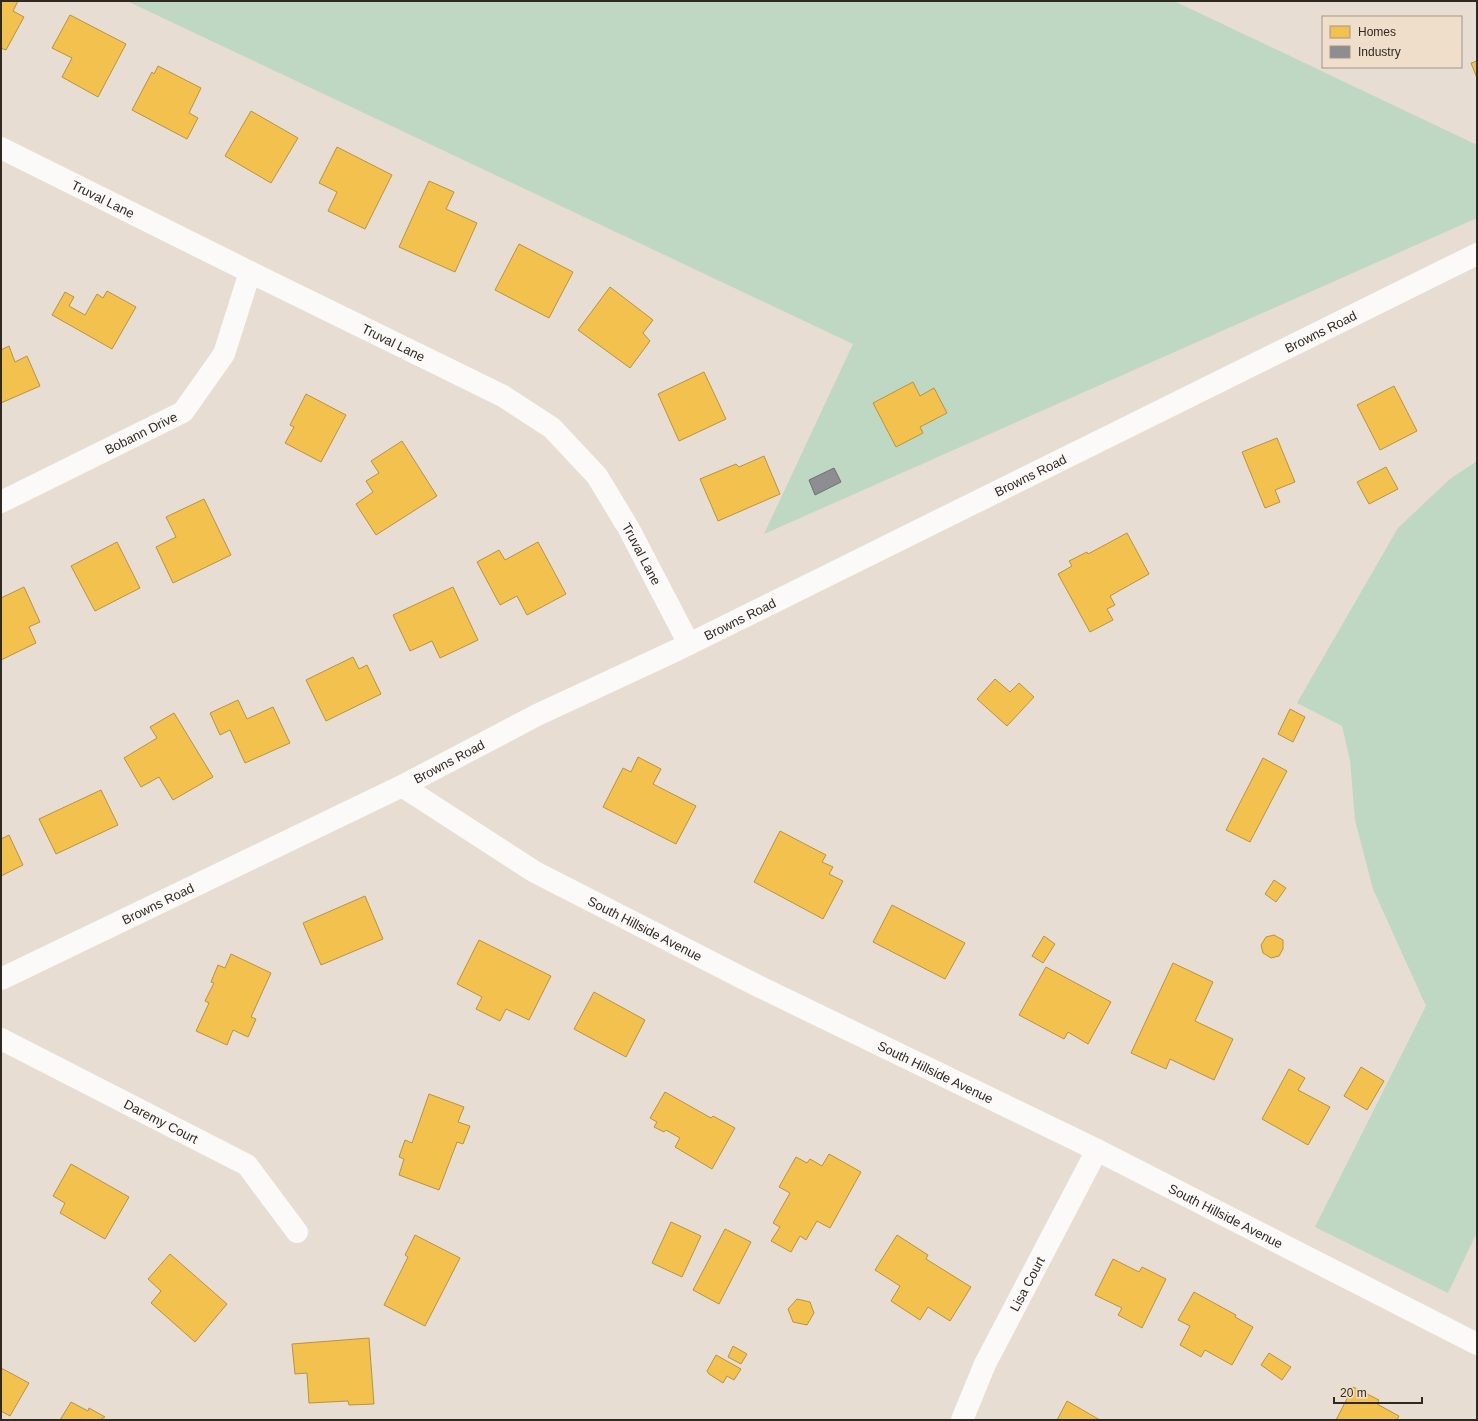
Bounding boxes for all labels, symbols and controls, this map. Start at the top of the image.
legend [1322,16,1462,68]
text: Homes [1358,25,1396,39]
text: Industry [1358,45,1401,59]
street label: Truval Lane [69,177,137,221]
street label: Browns Road [1282,307,1359,355]
street label: Truval Lane [360,321,427,364]
street label: Bobann Drive [102,409,179,457]
street label: Browns Road [992,451,1069,499]
street label: Truval Lane [619,520,664,587]
street label: Browns Road [701,595,778,643]
street label: Browns Road [411,737,487,786]
street label: Browns Road [119,880,196,927]
street label: South Hillside Avenue [585,893,705,964]
street label: South Hillside Avenue [875,1038,996,1106]
street label: Daremy Court [122,1096,201,1146]
street label: South Hillside Avenue [1166,1180,1285,1251]
street label: Lisa Court [1007,1254,1048,1314]
scale bar [1334,1379,1422,1405]
text: 20 m [1340,1386,1367,1400]

